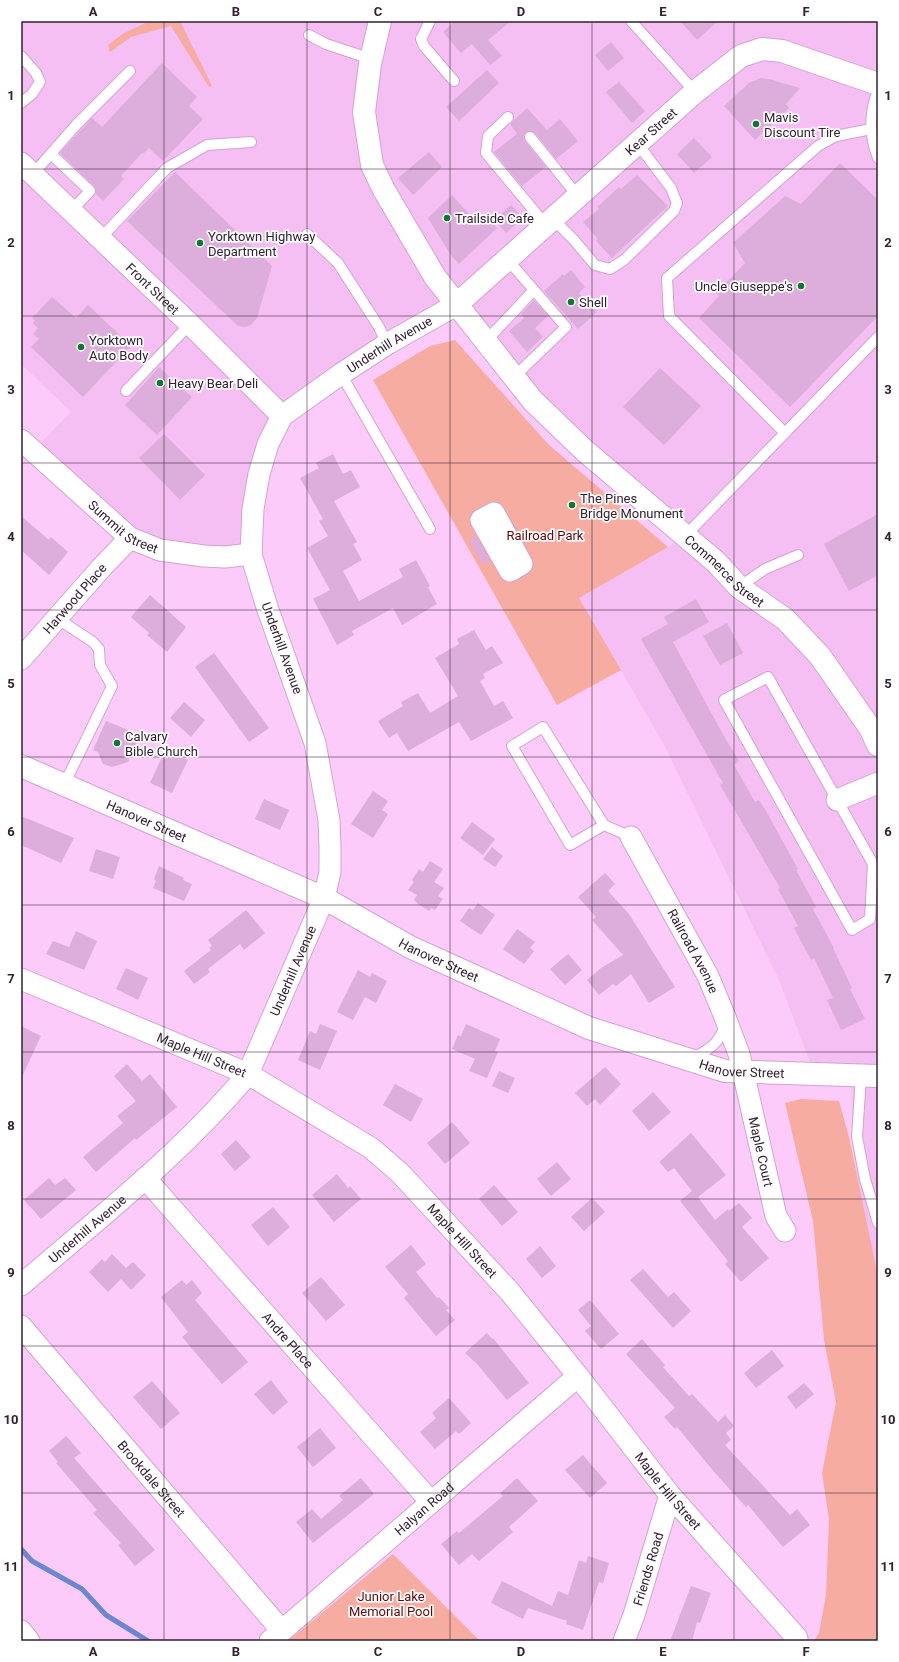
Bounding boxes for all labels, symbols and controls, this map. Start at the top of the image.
text: A [89,4,98,19]
text: B [232,4,240,19]
text: C [374,4,383,19]
text: D [517,4,525,19]
text: E [659,4,667,19]
text: F [802,4,810,19]
text: 1 [7,88,15,103]
text: 1 [884,88,892,103]
street label: Kear Street [622,104,680,158]
place label: Mavis Discount Tire [764,110,840,140]
marker: Mavis Discount Tire [751,119,761,129]
place label: Trailside Cafe [455,211,534,226]
marker: Trailside Cafe [442,213,452,223]
place label: Yorktown Highway Department [208,229,315,259]
text: 2 [7,235,15,250]
text: 2 [884,235,892,250]
marker: Yorktown Highway Department [195,238,205,248]
street label: Front Street [123,260,182,317]
place label: Uncle Giuseppe's [695,279,793,294]
marker: Uncle Giuseppe's [796,281,806,291]
place label: Shell [579,295,607,310]
marker: Shell [566,297,576,307]
street label: Underhill Avenue [344,313,435,376]
place label: Yorktown Auto Body [89,333,148,363]
marker: Yorktown Auto Body [76,342,86,352]
place label: Heavy Bear Deli [168,376,258,391]
marker: Heavy Bear Deli [155,378,165,388]
text: 3 [7,382,15,397]
text: 3 [884,382,892,397]
place label: The Pines Bridge Monument [580,491,683,521]
street label: Summit Street [86,497,160,556]
marker: The Pines Bridge Monument [567,500,577,510]
park label: Railroad Park [507,528,584,543]
text: 4 [7,529,15,544]
text: 4 [884,529,892,544]
street label: Commerce Street [682,532,767,610]
street label: Harwood Place [40,560,109,636]
street label: Underhill Avenue [258,600,306,696]
text: 5 [7,676,15,691]
text: 5 [884,676,892,691]
place label: Calvary Bible Church [125,729,198,759]
marker: Calvary Bible Church [112,738,122,748]
street label: Hanover Street [104,797,189,845]
text: 6 [7,824,15,839]
text: 6 [884,824,892,839]
street label: Railroad Avenue [665,906,722,995]
street label: Underhill Avenue [267,923,319,1018]
street label: Hanover Street [396,935,481,985]
text: 7 [7,971,15,986]
text: 7 [884,971,892,986]
street label: Maple Hill Street [155,1029,249,1080]
street label: Hanover Street [697,1056,785,1080]
street label: Maple Court [746,1115,777,1188]
text: 8 [7,1118,15,1133]
text: 8 [884,1118,892,1133]
street label: Underhill Avenue [46,1191,129,1266]
street label: Maple Hill Street [425,1200,500,1281]
text: 9 [7,1265,15,1280]
text: 9 [884,1265,892,1280]
street label: Andre Place [259,1309,317,1371]
text: 10 [4,1412,18,1427]
text: 10 [881,1412,895,1427]
street label: Brookdale Street [115,1437,189,1520]
street label: Maple Hill Street [632,1449,704,1532]
street label: Halyan Road [391,1479,456,1538]
street label: Friends Road [630,1530,666,1607]
text: 11 [4,1559,18,1574]
text: 11 [881,1559,895,1574]
park label: Junior Lake Memorial Pool [349,1589,433,1619]
text: A [89,1644,98,1659]
text: B [232,1644,240,1659]
text: C [374,1644,383,1659]
text: D [517,1644,525,1659]
text: E [659,1644,667,1659]
text: F [802,1644,810,1659]

